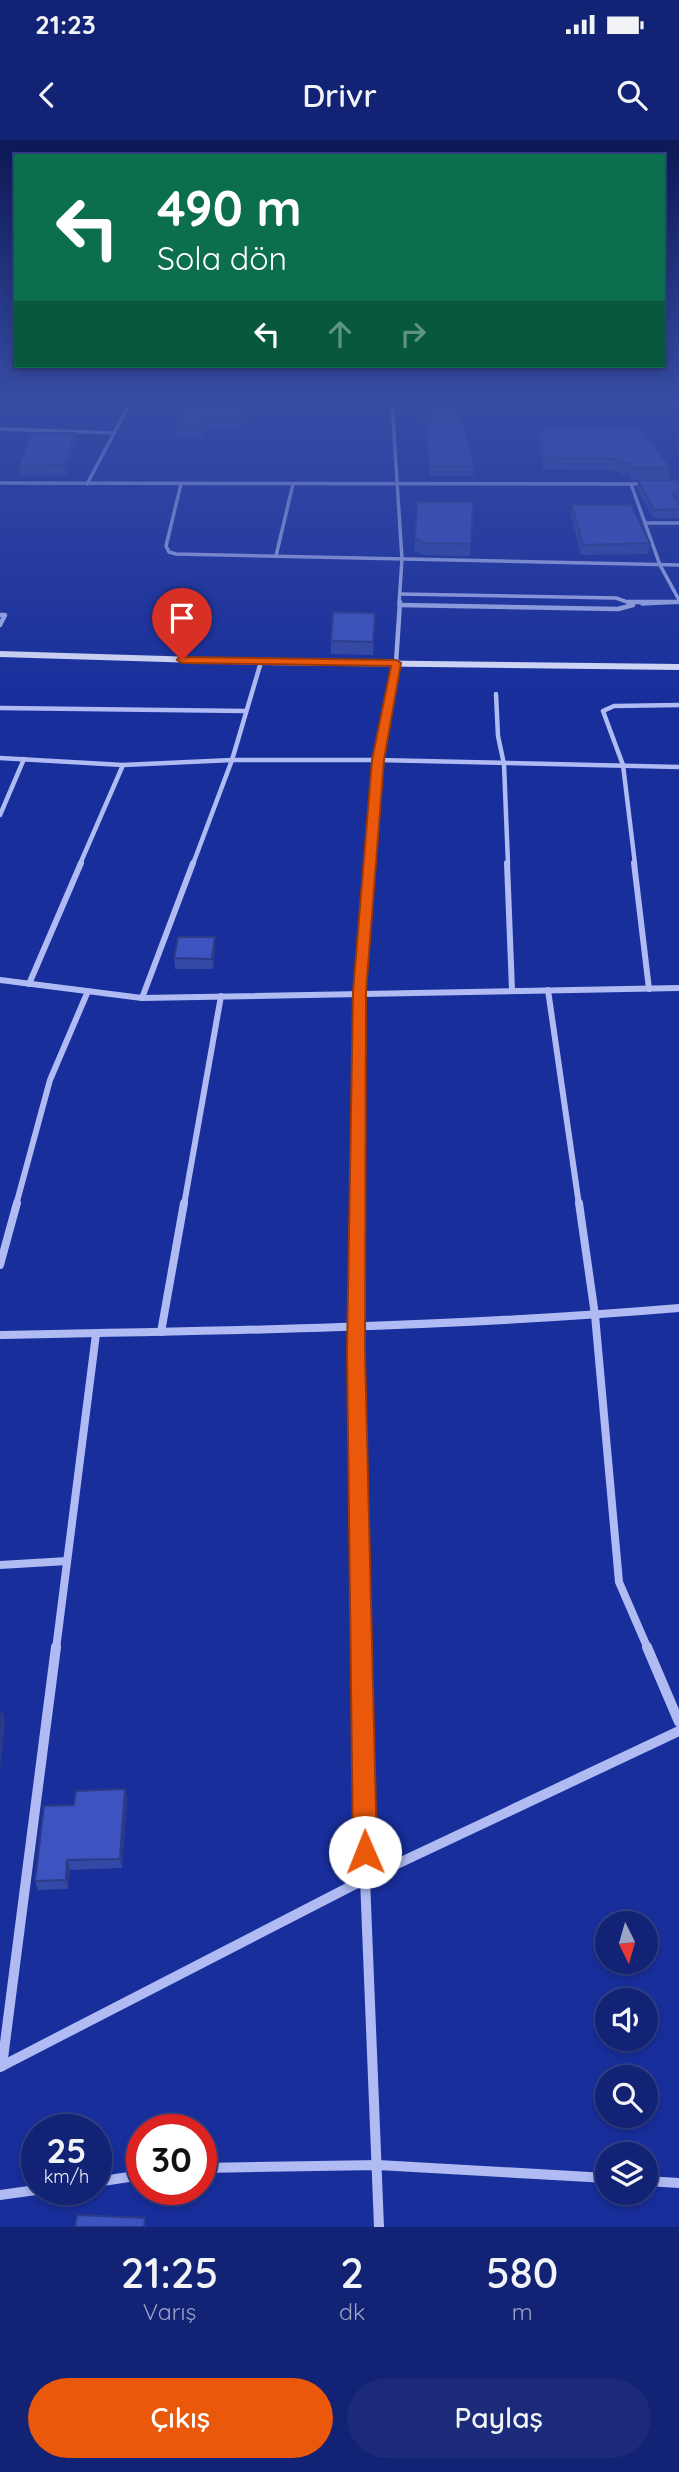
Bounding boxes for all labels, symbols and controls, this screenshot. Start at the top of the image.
text: 21:23 [35,8,96,41]
text: Drivr [302,75,377,115]
icon: back [28,76,66,114]
icon: search [613,76,651,114]
text: 490 m [157,177,302,238]
icon: left [42,182,133,273]
text: Sola dön [157,238,287,278]
icon: left [248,315,286,353]
icon: ahead [321,315,359,353]
icon: right [394,315,432,353]
pin [152,588,212,660]
icon: arrive [163,599,201,637]
position arrow [328,1815,402,1889]
north arrow [595,1911,658,1974]
map controls [595,1911,658,2205]
button: sound [595,1988,658,2051]
button: search [595,2065,658,2128]
speed limit sign: 30 [126,2114,217,2205]
text: 25 [46,2128,87,2172]
button: layers [595,2142,658,2205]
text: km/h [44,2165,89,2188]
text: 21:25 [121,2246,218,2299]
text: 2 [340,2246,364,2299]
text: 580 [486,2246,558,2299]
text: Varış [143,2297,196,2326]
text: dk [339,2297,365,2326]
text: m [512,2297,533,2326]
button: Çıkış [28,2378,333,2458]
button: Paylaş [347,2378,651,2458]

